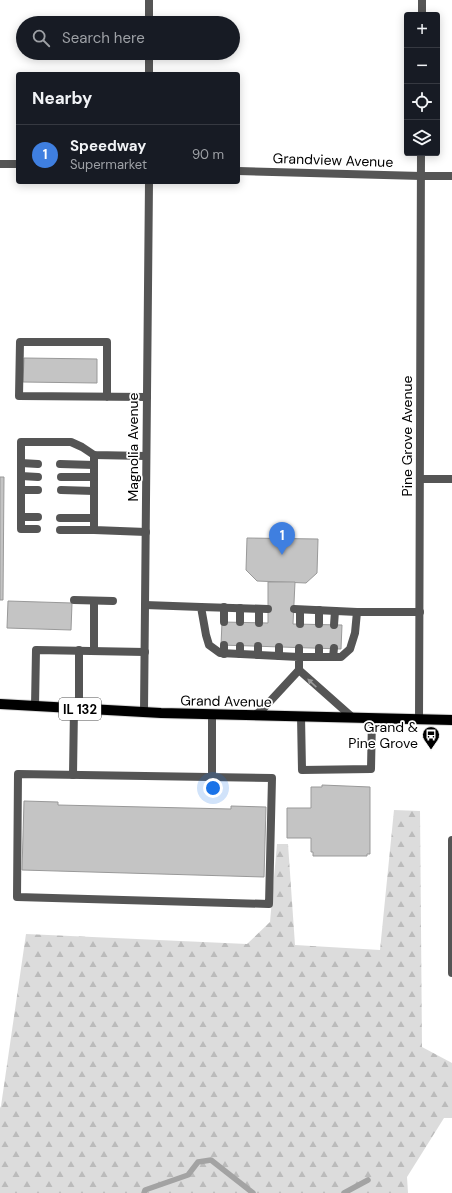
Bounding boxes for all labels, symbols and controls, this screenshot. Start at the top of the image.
map controls [404,12,440,156]
button: + [404,12,440,48]
search box [16,16,240,60]
icon: search [30,27,52,49]
text: Search here [62,28,145,48]
button: − [404,48,440,84]
button: locate [404,84,440,120]
text: Nearby [32,87,92,109]
button: layers [404,120,440,156]
text: Speedway [70,136,146,156]
text: 1 [43,146,47,163]
text: 90 m [192,146,224,163]
street label: Grandview Avenue [272,149,394,171]
text: Supermarket [70,156,147,173]
street label: Pine Grove Avenue [398,375,416,496]
street label: Magnolia Avenue [124,392,142,501]
pin: 1 [269,522,295,555]
one-way arrow [307,678,317,687]
street label: Grand Avenue [180,691,272,711]
road number: IL 132 [59,698,101,720]
place label: Grand & Pine Grove [348,718,418,752]
bus stop icon: Grand & Pine Grove [421,725,441,750]
your location [203,778,223,798]

